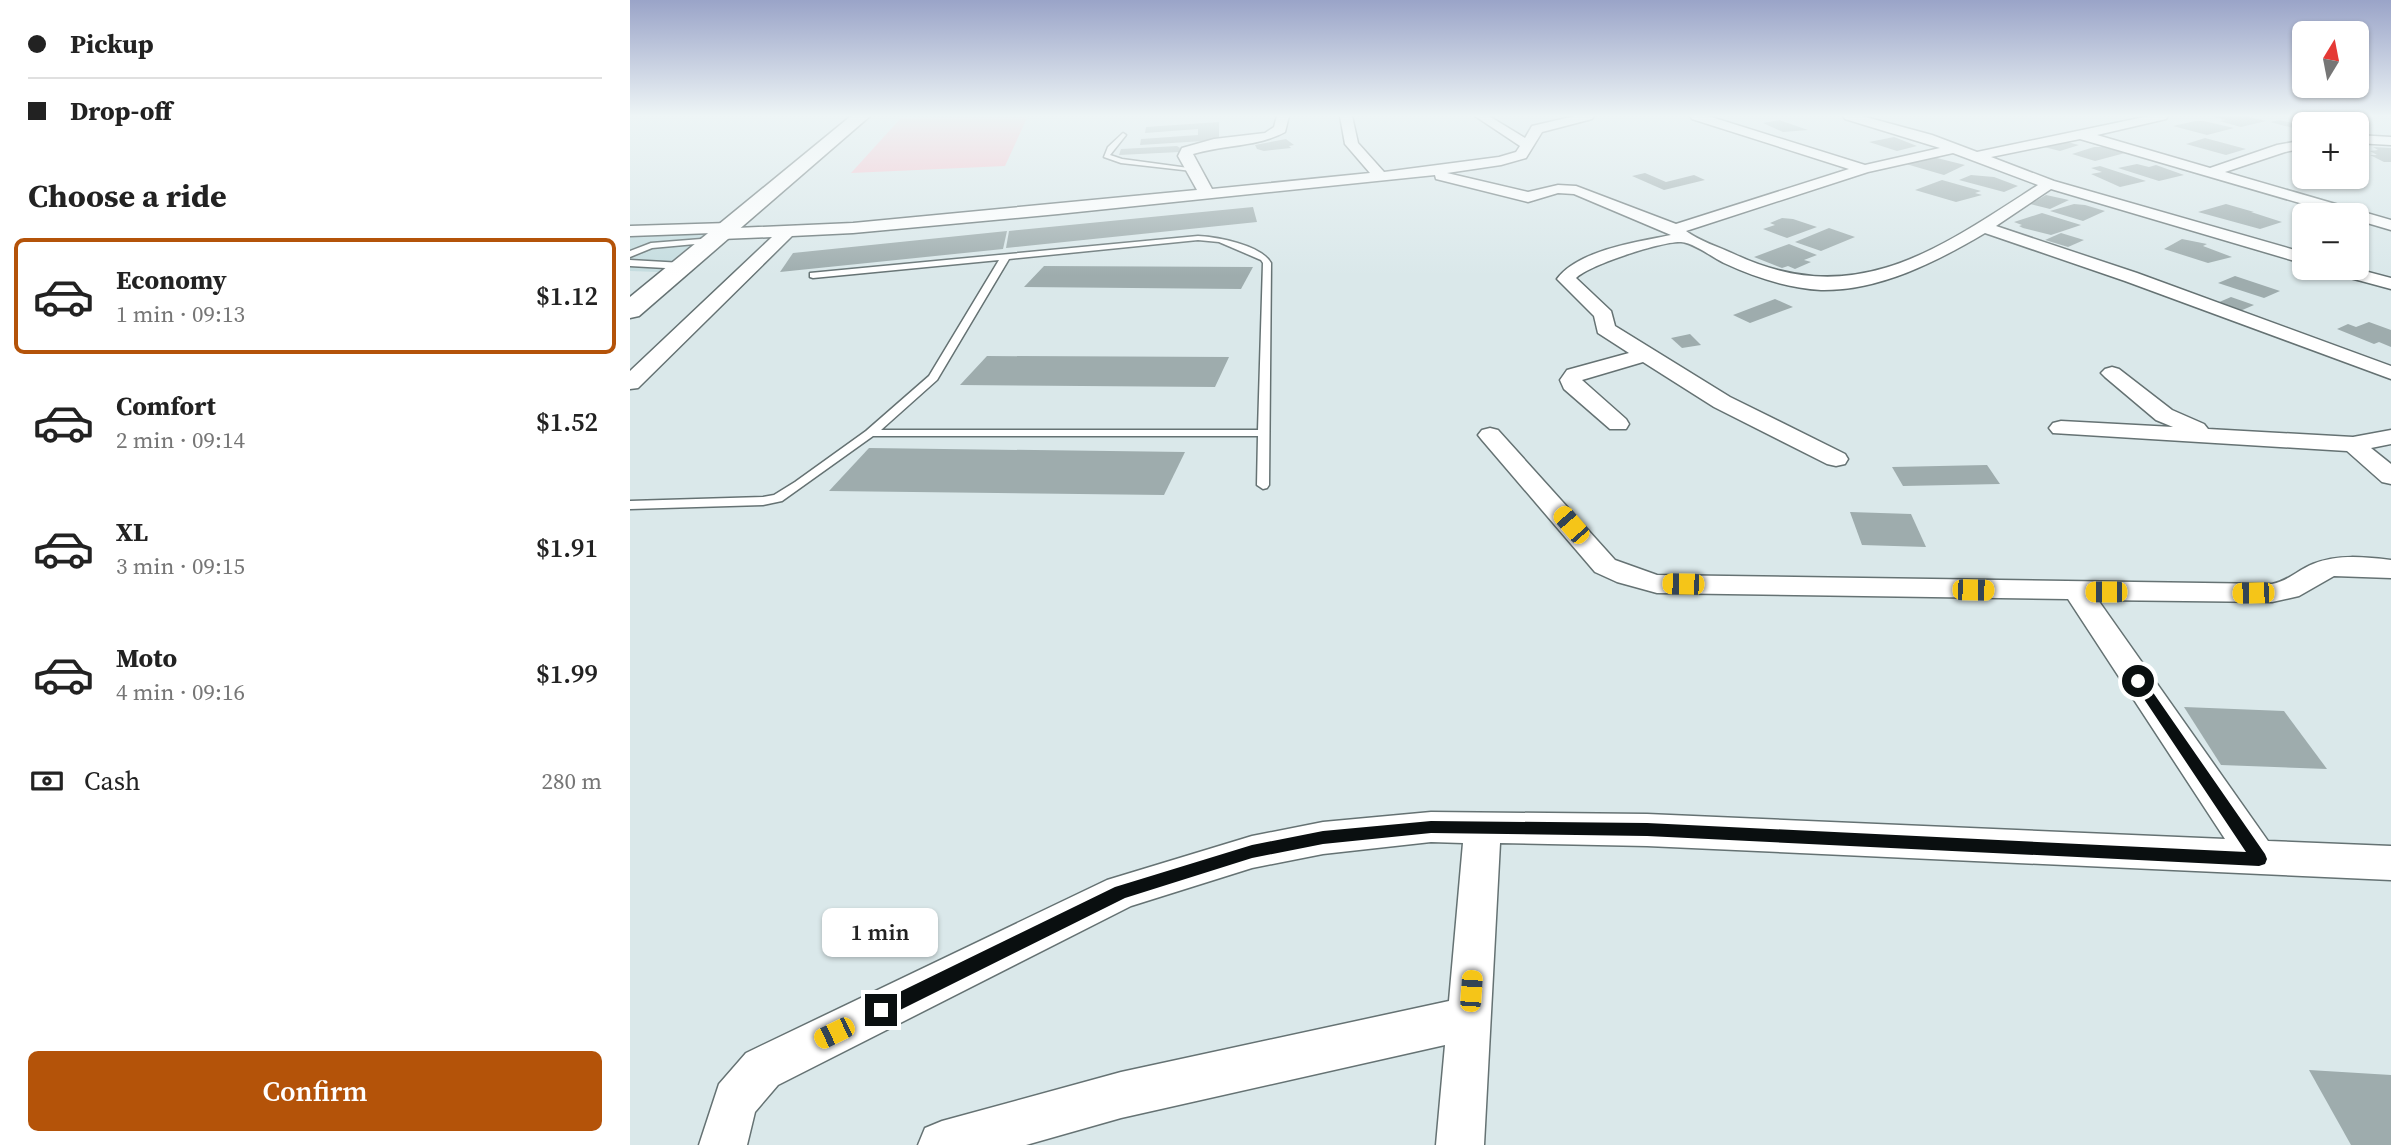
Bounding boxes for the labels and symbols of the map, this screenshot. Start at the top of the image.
north arrow [2292,21,2370,98]
car [1550,502,1593,548]
car [1662,573,1705,595]
car [1952,579,1995,601]
car [2086,582,2128,603]
car [2232,582,2275,604]
route start [2122,665,2154,697]
callout: 1 min [823,908,939,958]
car [1460,969,1483,1013]
route end [865,994,897,1026]
car [811,1014,858,1052]

